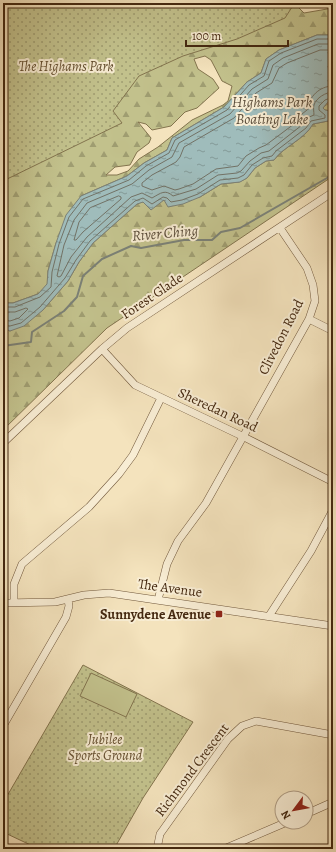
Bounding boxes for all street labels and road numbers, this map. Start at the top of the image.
street label: Forest Glade [117,268,187,324]
street label: Clivedon Road [254,296,308,378]
street label: Sheredan Road [175,383,261,437]
street label: The Avenue [137,574,203,602]
street label: Richmond Crescent [151,719,234,821]

